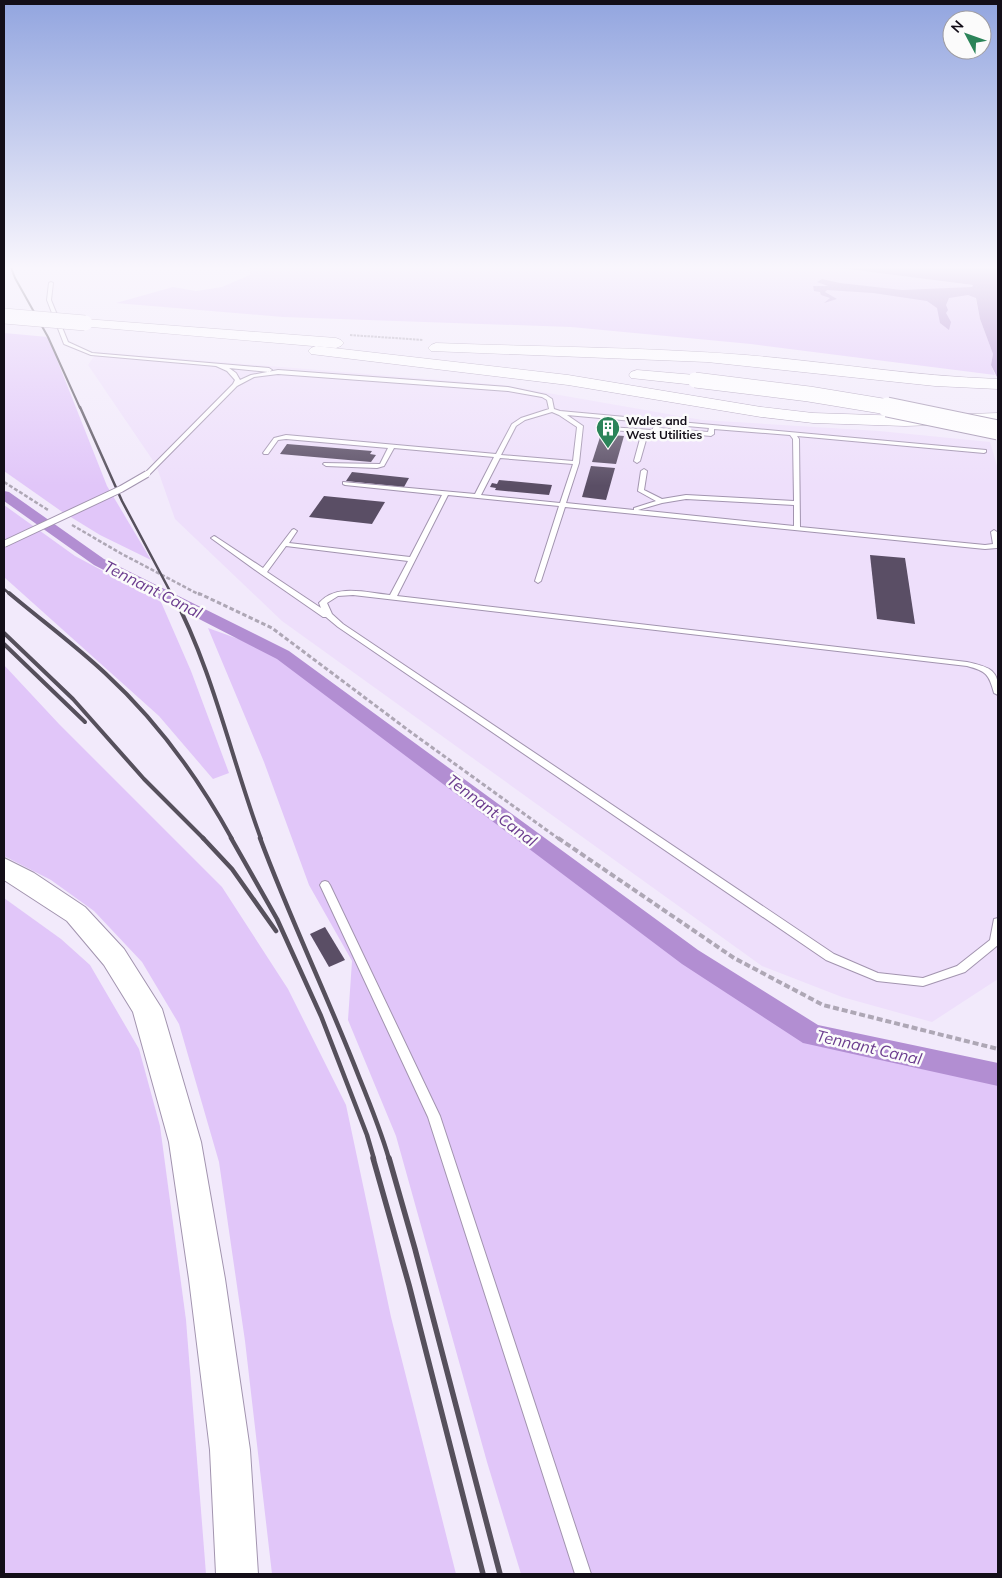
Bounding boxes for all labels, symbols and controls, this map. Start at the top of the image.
north arrow [942,10,992,60]
text: N [947,17,967,36]
place label: Wales and West Utilities [626,413,702,442]
building icon: Wales and West Utilities [595,415,621,449]
water label: Tennant Canal [100,556,206,622]
water label: Tennant Canal [443,770,541,851]
water label: Tennant Canal [814,1025,924,1069]

